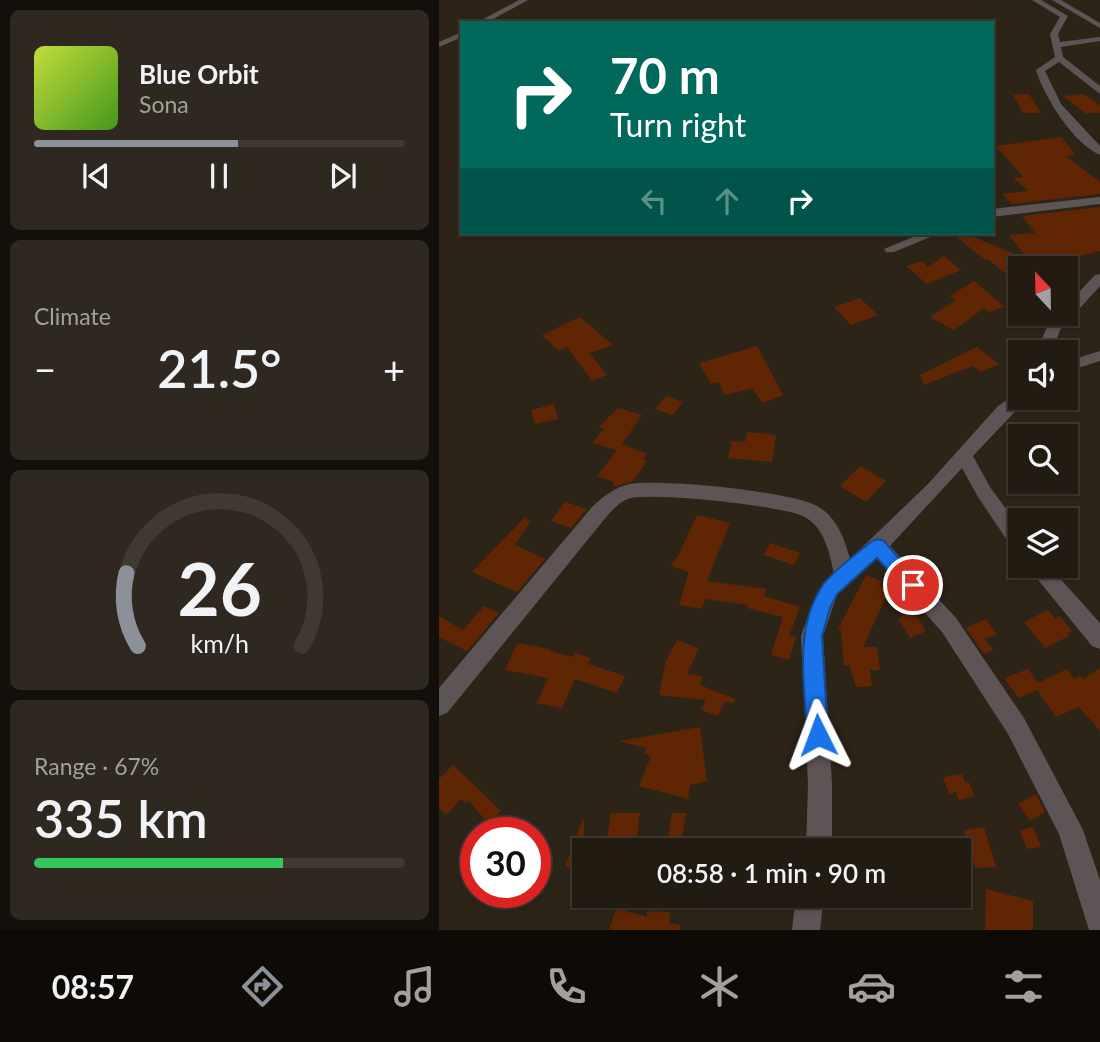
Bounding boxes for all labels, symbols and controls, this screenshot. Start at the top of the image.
text: 70 m [610,46,720,104]
icon: right [495,49,586,140]
text: Blue Orbit [139,58,259,90]
text: Sona [139,90,189,118]
text: Turn right [610,105,746,144]
icon: previous [77,157,115,195]
icon: pause [200,157,238,195]
icon: next [324,157,362,195]
icon: left [635,182,673,220]
icon: ahead [708,182,746,220]
icon: right [781,182,819,220]
north arrow [1008,256,1078,326]
map controls [1008,256,1078,578]
text: Climate [34,302,111,330]
text: 21.5° [157,337,282,399]
button: sound [1008,340,1078,410]
text: − [34,346,56,392]
text: + [383,346,405,392]
button: search [1008,424,1078,494]
button: layers [1008,508,1078,578]
text: 26 [177,544,262,632]
pin [883,555,943,615]
icon: arrive [894,566,932,604]
text: km/h [190,628,249,658]
position arrow [781,698,855,772]
text: Range · 67% [34,752,159,780]
text: 335 km [34,787,208,849]
speed limit sign: 30 [460,817,551,908]
text: 08:58 · 1 min · 90 m [657,857,886,889]
icon: directions [238,962,287,1011]
icon: music [390,962,439,1011]
icon: phone [542,962,591,1011]
icon: climate [695,962,744,1011]
icon: car [847,962,896,1011]
icon: filters [999,962,1048,1011]
text: 08:57 [52,967,134,1006]

